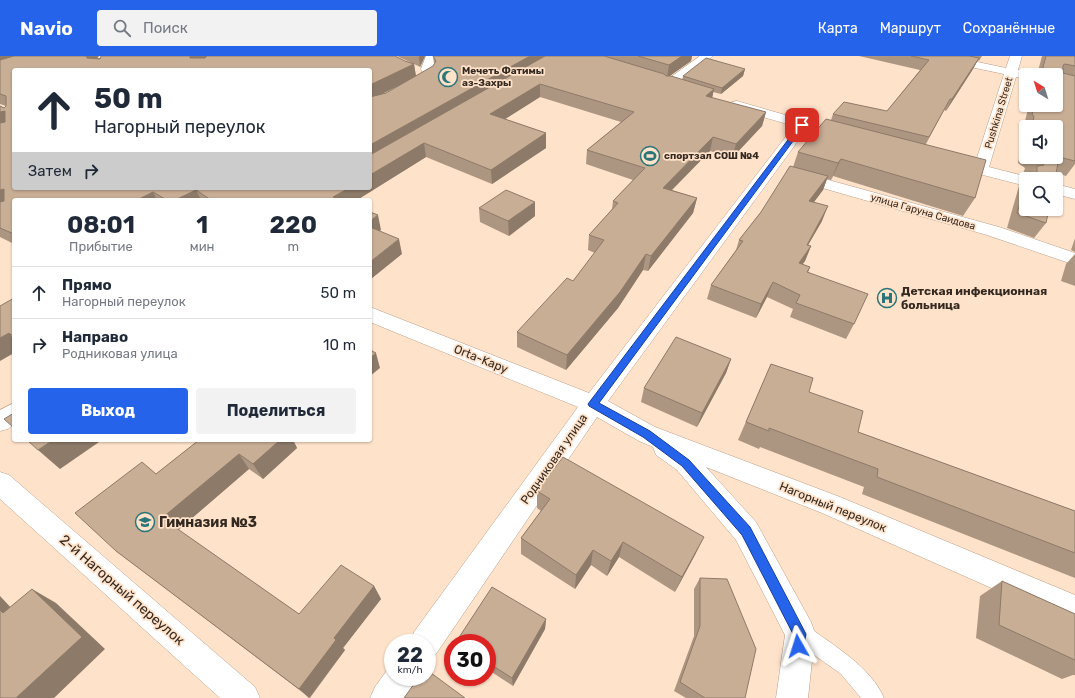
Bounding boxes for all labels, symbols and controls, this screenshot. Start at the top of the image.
search box [97,10,377,46]
text: Navio [20,17,73,40]
icon: search [111,17,133,39]
text: Поиск [143,19,188,37]
text: Карта [818,20,858,37]
text: Маршрут [880,20,941,37]
text: Сохранённые [963,20,1055,37]
place label: Мечеть Фатимы аз-Захры [462,65,544,89]
mosque icon: Мечеть Фатимы аз-Захры [437,66,459,88]
north arrow [1019,68,1063,112]
map controls [1019,68,1063,216]
street label: Pushkina Street [982,76,1016,150]
text: 50 m [94,82,163,115]
icon: ahead [28,84,80,136]
pin [785,108,819,142]
icon: arrive [791,114,813,136]
text: Нагорный переулок [94,116,265,138]
button: sound [1019,120,1063,164]
sports icon: спортзал СОШ №4 [639,145,661,167]
place label: спортзал СОШ №4 [664,150,759,162]
icon: right [80,160,102,182]
text: Затем [28,162,72,180]
button: search [1019,172,1063,216]
street label: улица Гаруна Саидова [869,191,977,233]
text: 08:01 [67,211,135,239]
text: 1 [196,211,208,239]
text: 220 [269,211,317,239]
text: Прибытие [69,239,133,254]
text: мин [190,239,215,254]
text: m [287,239,299,254]
text: Прямо [62,276,112,294]
icon: ahead [28,282,50,304]
text: 50 m [321,284,356,302]
place label: Детская инфекционная больница [901,284,1047,312]
hospital icon: Детская инфекционная больница [876,287,898,309]
text: Нагорный переулок [62,294,186,309]
text: Направо [62,328,128,346]
icon: right [28,334,50,356]
text: 10 m [323,336,356,354]
street label: Orta-Kapy [452,342,510,376]
text: Родниковая улица [62,346,178,361]
button: Выход [28,388,188,434]
button: Поделиться [196,388,356,434]
street label: Родниковая улица [518,411,590,507]
street label: Нагорный переулок [777,479,889,535]
school or university icon: Гимназия №3 [134,511,156,533]
place label: Гимназия №3 [159,514,257,531]
street label: 2-й Нагорный переулок [56,531,188,649]
position arrow [777,625,819,667]
speed limit sign: 30 [444,634,496,686]
text: 22 [397,643,423,667]
text: km/h [398,664,422,676]

